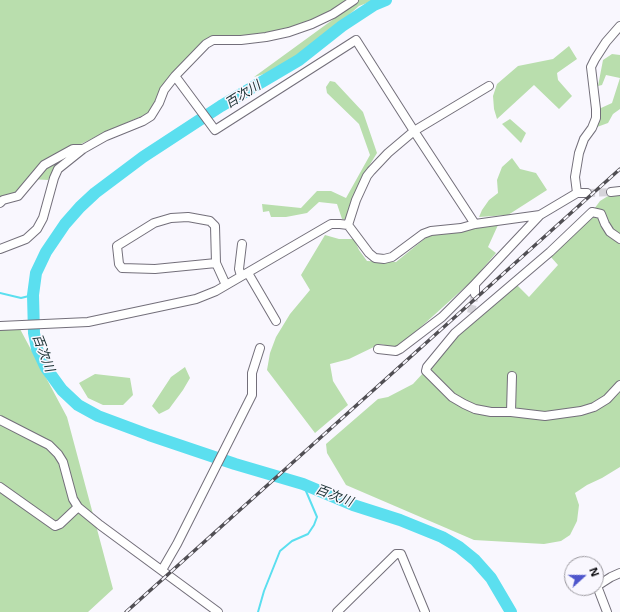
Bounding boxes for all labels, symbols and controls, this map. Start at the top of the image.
water label: 百次川 [222,78,264,112]
water label: 百次川 [29,332,57,374]
water label: 百次川 [313,482,355,510]
north arrow [564,556,604,596]
text: N [586,565,603,579]

